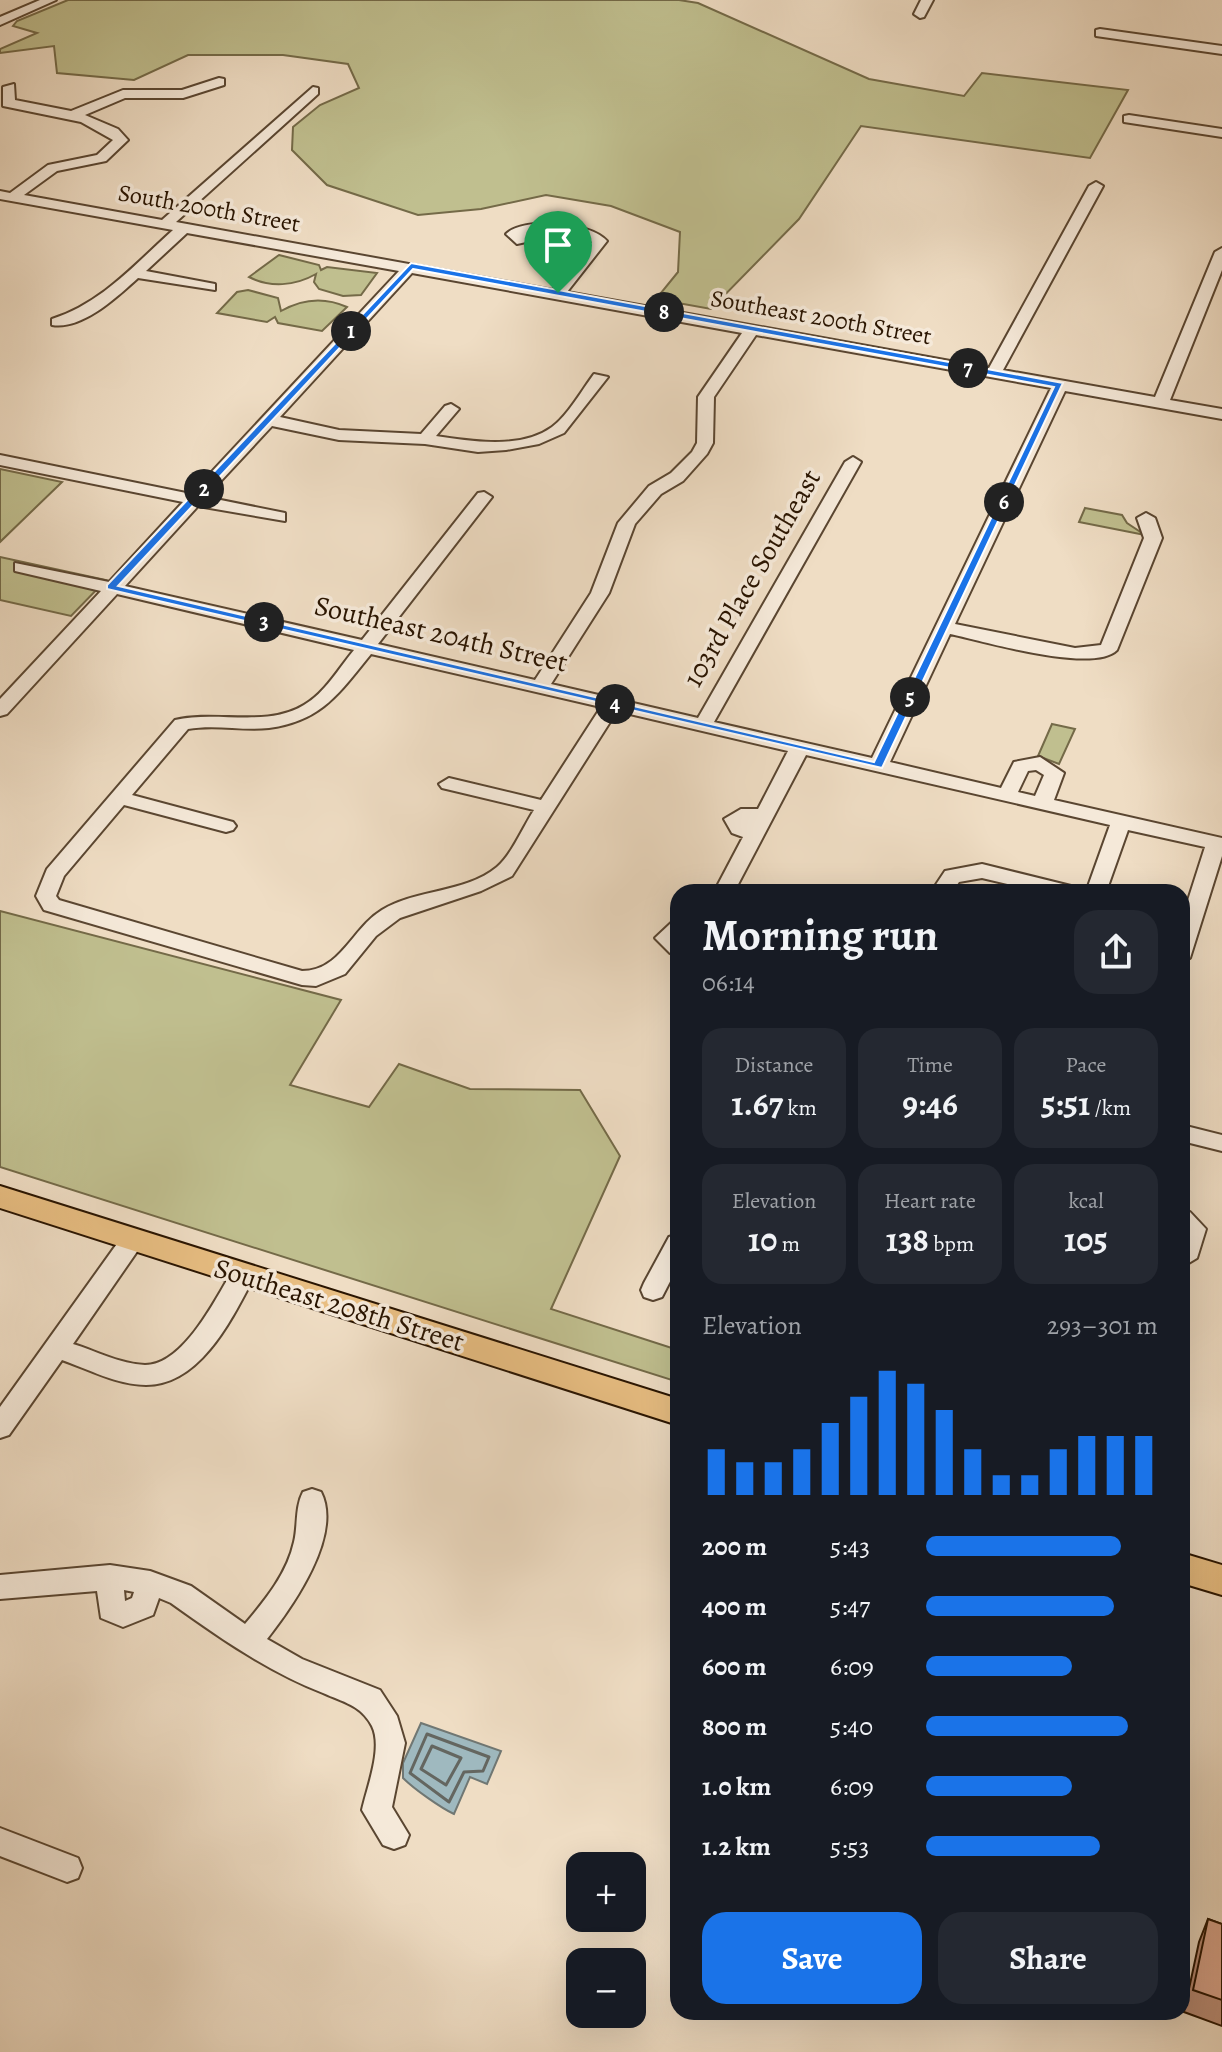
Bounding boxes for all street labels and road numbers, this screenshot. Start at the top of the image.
street label: South 200th Street [116,176,303,240]
street label: Southeast 200th Street [708,282,934,352]
street label: 103rd Place Southeast [674,462,830,694]
street label: Southeast 204th Street [311,586,571,682]
street label: Southeast 208th Street [209,1249,469,1361]

